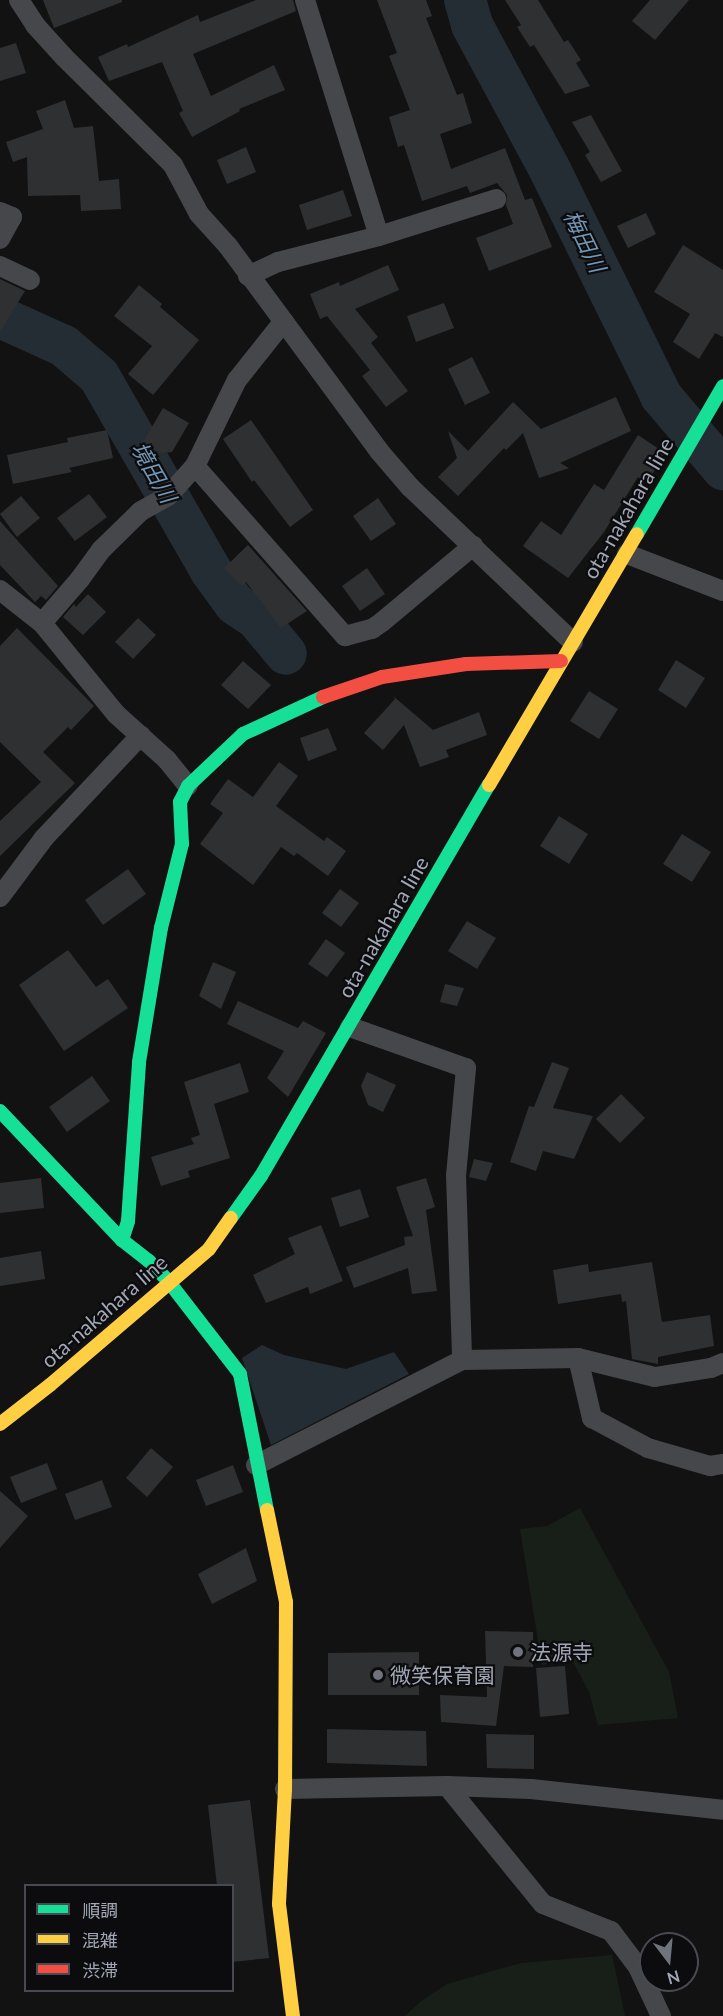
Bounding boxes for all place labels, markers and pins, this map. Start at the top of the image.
place label: 法源寺 [530,1639,593,1665]
marker: 法源寺 [511,1645,525,1659]
place label: 微笑保育園 [390,1662,495,1688]
marker: 微笑保育園 [371,1668,385,1682]

